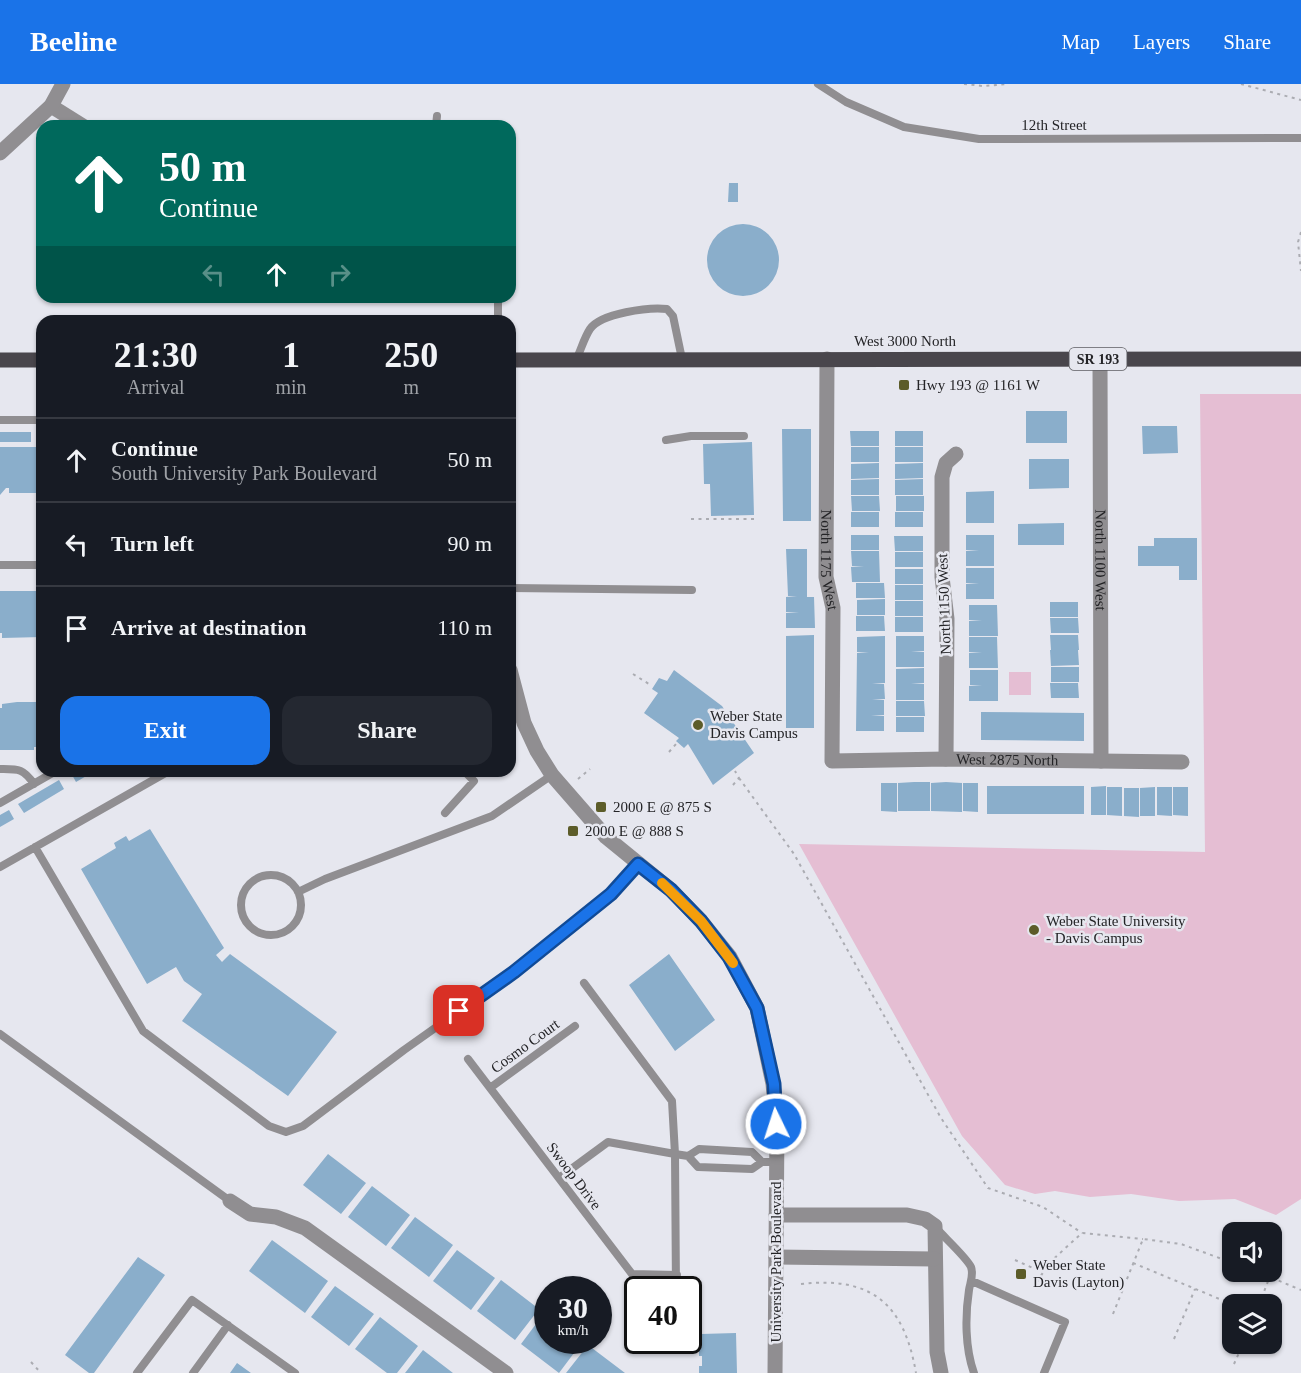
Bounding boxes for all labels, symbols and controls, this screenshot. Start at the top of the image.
text: Beeline [30,26,117,57]
text: Map [1062,30,1100,54]
text: Layers [1133,30,1190,54]
text: Share [1223,30,1271,54]
street label: 12th Street [1021,117,1088,133]
icon: ahead [60,144,138,222]
text: 50 m [159,144,247,190]
text: Continue [159,193,258,223]
icon: left [197,258,230,291]
icon: ahead [260,258,293,291]
icon: right [323,258,356,291]
street label: West 3000 North [854,333,957,349]
text: 21:30 [114,335,198,375]
text: 1 [282,335,300,375]
text: 250 [384,335,438,375]
road number: SR 193 [1070,348,1126,370]
text: Arrival [127,376,185,398]
text: min [275,376,307,398]
text: m [404,376,419,398]
place label: Hwy 193 @ 1161 W [916,377,1041,393]
marker: Hwy 193 @ 1161 W [897,378,911,392]
text: Continue [111,436,198,461]
icon: ahead [60,444,93,477]
text: 50 m [447,447,492,472]
text: South University Park Boulevard [111,462,377,484]
street label: North 1175 West [818,509,841,612]
street label: North 1100 West [1092,509,1109,612]
icon: left [60,528,93,561]
text: Turn left [111,531,194,556]
text: 90 m [447,531,492,556]
street label: North 1150 West [934,552,954,655]
icon: arrive [60,612,93,645]
text: Arrive at destination [111,615,307,640]
text: 110 m [437,615,492,640]
button: Exit [60,696,270,765]
button: Share [282,696,492,765]
place label: Weber State Davis Campus [710,708,798,741]
marker: Weber State Davis Campus [691,718,705,732]
street label: West 2875 North [956,751,1059,768]
place label: 2000 E @ 875 S [613,799,712,815]
marker: 2000 E @ 875 S [594,800,608,814]
place label: 2000 E @ 888 S [585,823,684,839]
marker: 2000 E @ 888 S [566,824,580,838]
place label: Weber State University - Davis Campus [1046,913,1186,946]
marker: Weber State University - Davis Campus [1027,923,1041,937]
pin [433,985,484,1036]
icon: arrive [442,994,475,1027]
street label: Cosmo Court [488,1015,563,1076]
position arrow [744,1092,808,1156]
street label: Swoop Drive [544,1139,605,1213]
street label: University Park Boulevard [768,1181,784,1342]
map controls [1222,1222,1282,1354]
button: sound [1222,1222,1282,1282]
place label: Weber State Davis (Layton) [1033,1257,1124,1291]
marker: Weber State Davis (Layton) [1014,1267,1028,1281]
speed limit sign: 40 [624,1276,702,1354]
text: 30 [558,1291,588,1324]
button: layers [1222,1294,1282,1354]
text: km/h [558,1322,588,1338]

